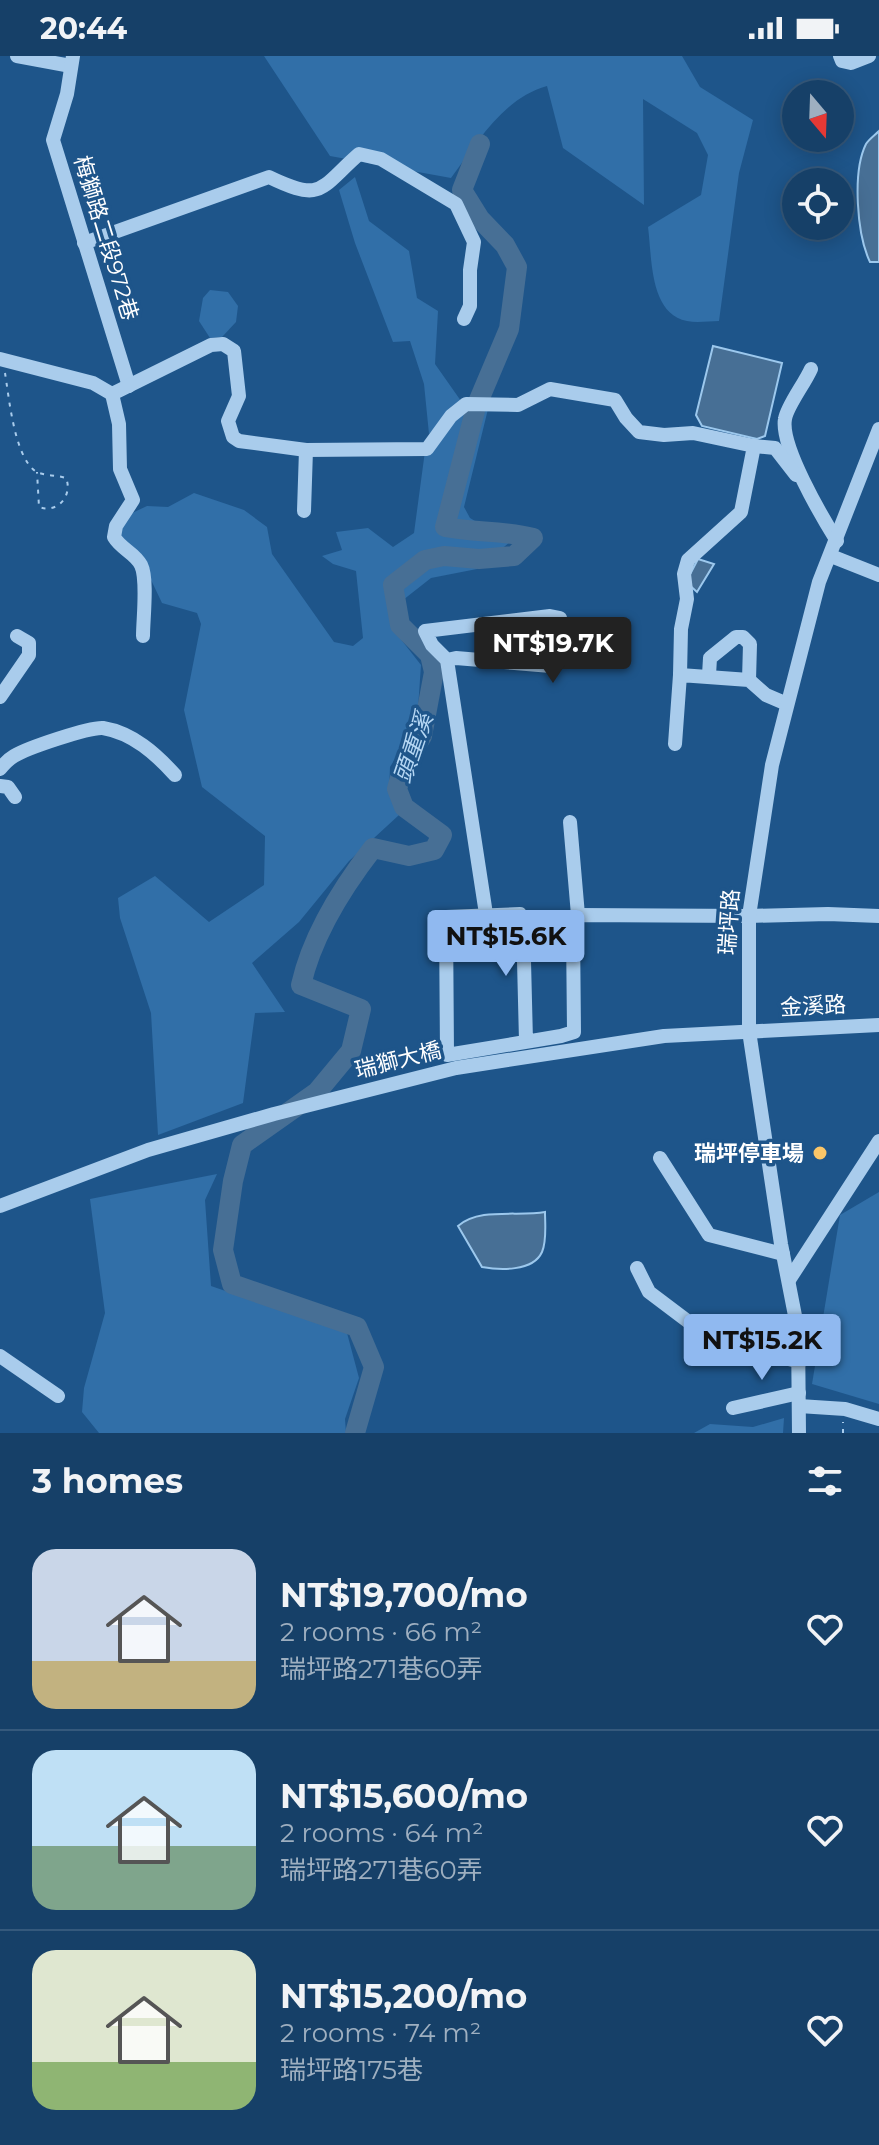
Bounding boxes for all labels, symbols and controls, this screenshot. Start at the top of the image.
text: 20:44 [40,10,127,47]
north arrow [782,80,854,152]
map controls [782,80,854,240]
street label: 梅獅路二段972巷 [68,152,144,324]
button: locate [782,168,854,240]
pin: NT$19.7K [470,617,636,685]
text: NT$19.7K [492,627,614,659]
water label: 頭重溪 [388,706,439,787]
street label: 瑞坪路 [713,888,745,956]
pin: NT$15.6K [423,910,589,978]
text: NT$15.6K [445,920,567,952]
street label: 金溪路 [779,991,847,1021]
street label: 瑞獅大橋 [352,1036,444,1084]
place label: 瑞坪停車場 [694,1140,804,1167]
marker: 瑞坪停車場 [811,1144,829,1162]
pin: NT$15.2K [679,1314,845,1382]
text: NT$15.2K [702,1324,822,1356]
icon: filters [803,1459,847,1503]
text: 3 homes [32,1460,183,1502]
text: NT$19,700/mo [280,1574,528,1616]
icon: home [96,1581,192,1677]
icon: heart [803,1607,847,1651]
text: 2 rooms · 66 m² [280,1616,482,1648]
text: 瑞坪路271巷60弄 [280,1653,483,1685]
text: NT$15,600/mo [280,1775,528,1817]
icon: home [96,1782,192,1878]
icon: heart [803,1808,847,1852]
text: 2 rooms · 64 m² [280,1817,483,1849]
text: 瑞坪路271巷60弄 [280,1854,483,1886]
text: NT$15,200/mo [280,1975,527,2017]
icon: home [96,1982,192,2078]
icon: heart [803,2008,847,2052]
text: 2 rooms · 74 m² [280,2017,481,2049]
text: 瑞坪路175巷 [280,2054,423,2086]

